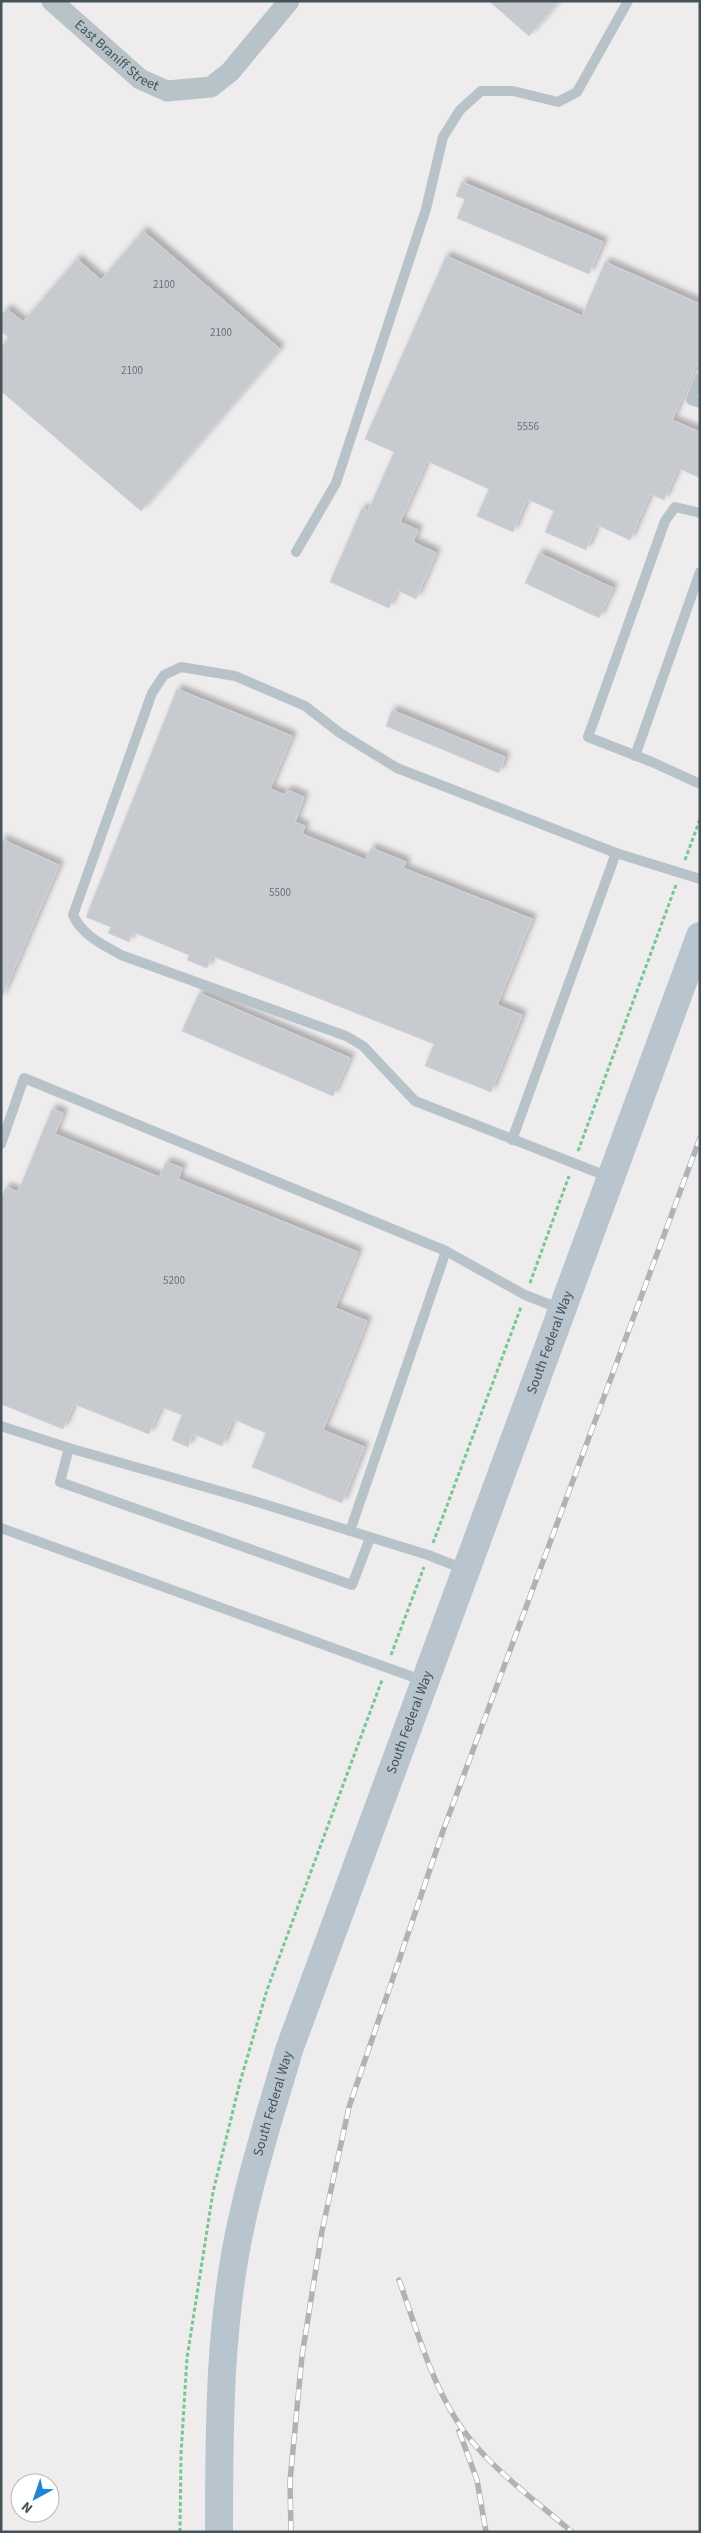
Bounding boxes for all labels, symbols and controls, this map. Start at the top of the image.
street label: East Braniff Street [70,15,162,96]
house number: 2100 [153,277,175,292]
house number: 2100 [210,325,232,340]
house number: 2100 [121,363,143,378]
house number: 5556 [517,419,539,434]
house number: 5500 [269,885,291,900]
house number: 5200 [163,1273,185,1288]
street label: South Federal Way [522,1288,578,1397]
street label: South Federal Way [382,1668,438,1777]
street label: South Federal Way [248,2048,298,2159]
north arrow [10,2473,60,2523]
text: N [17,2497,37,2518]

